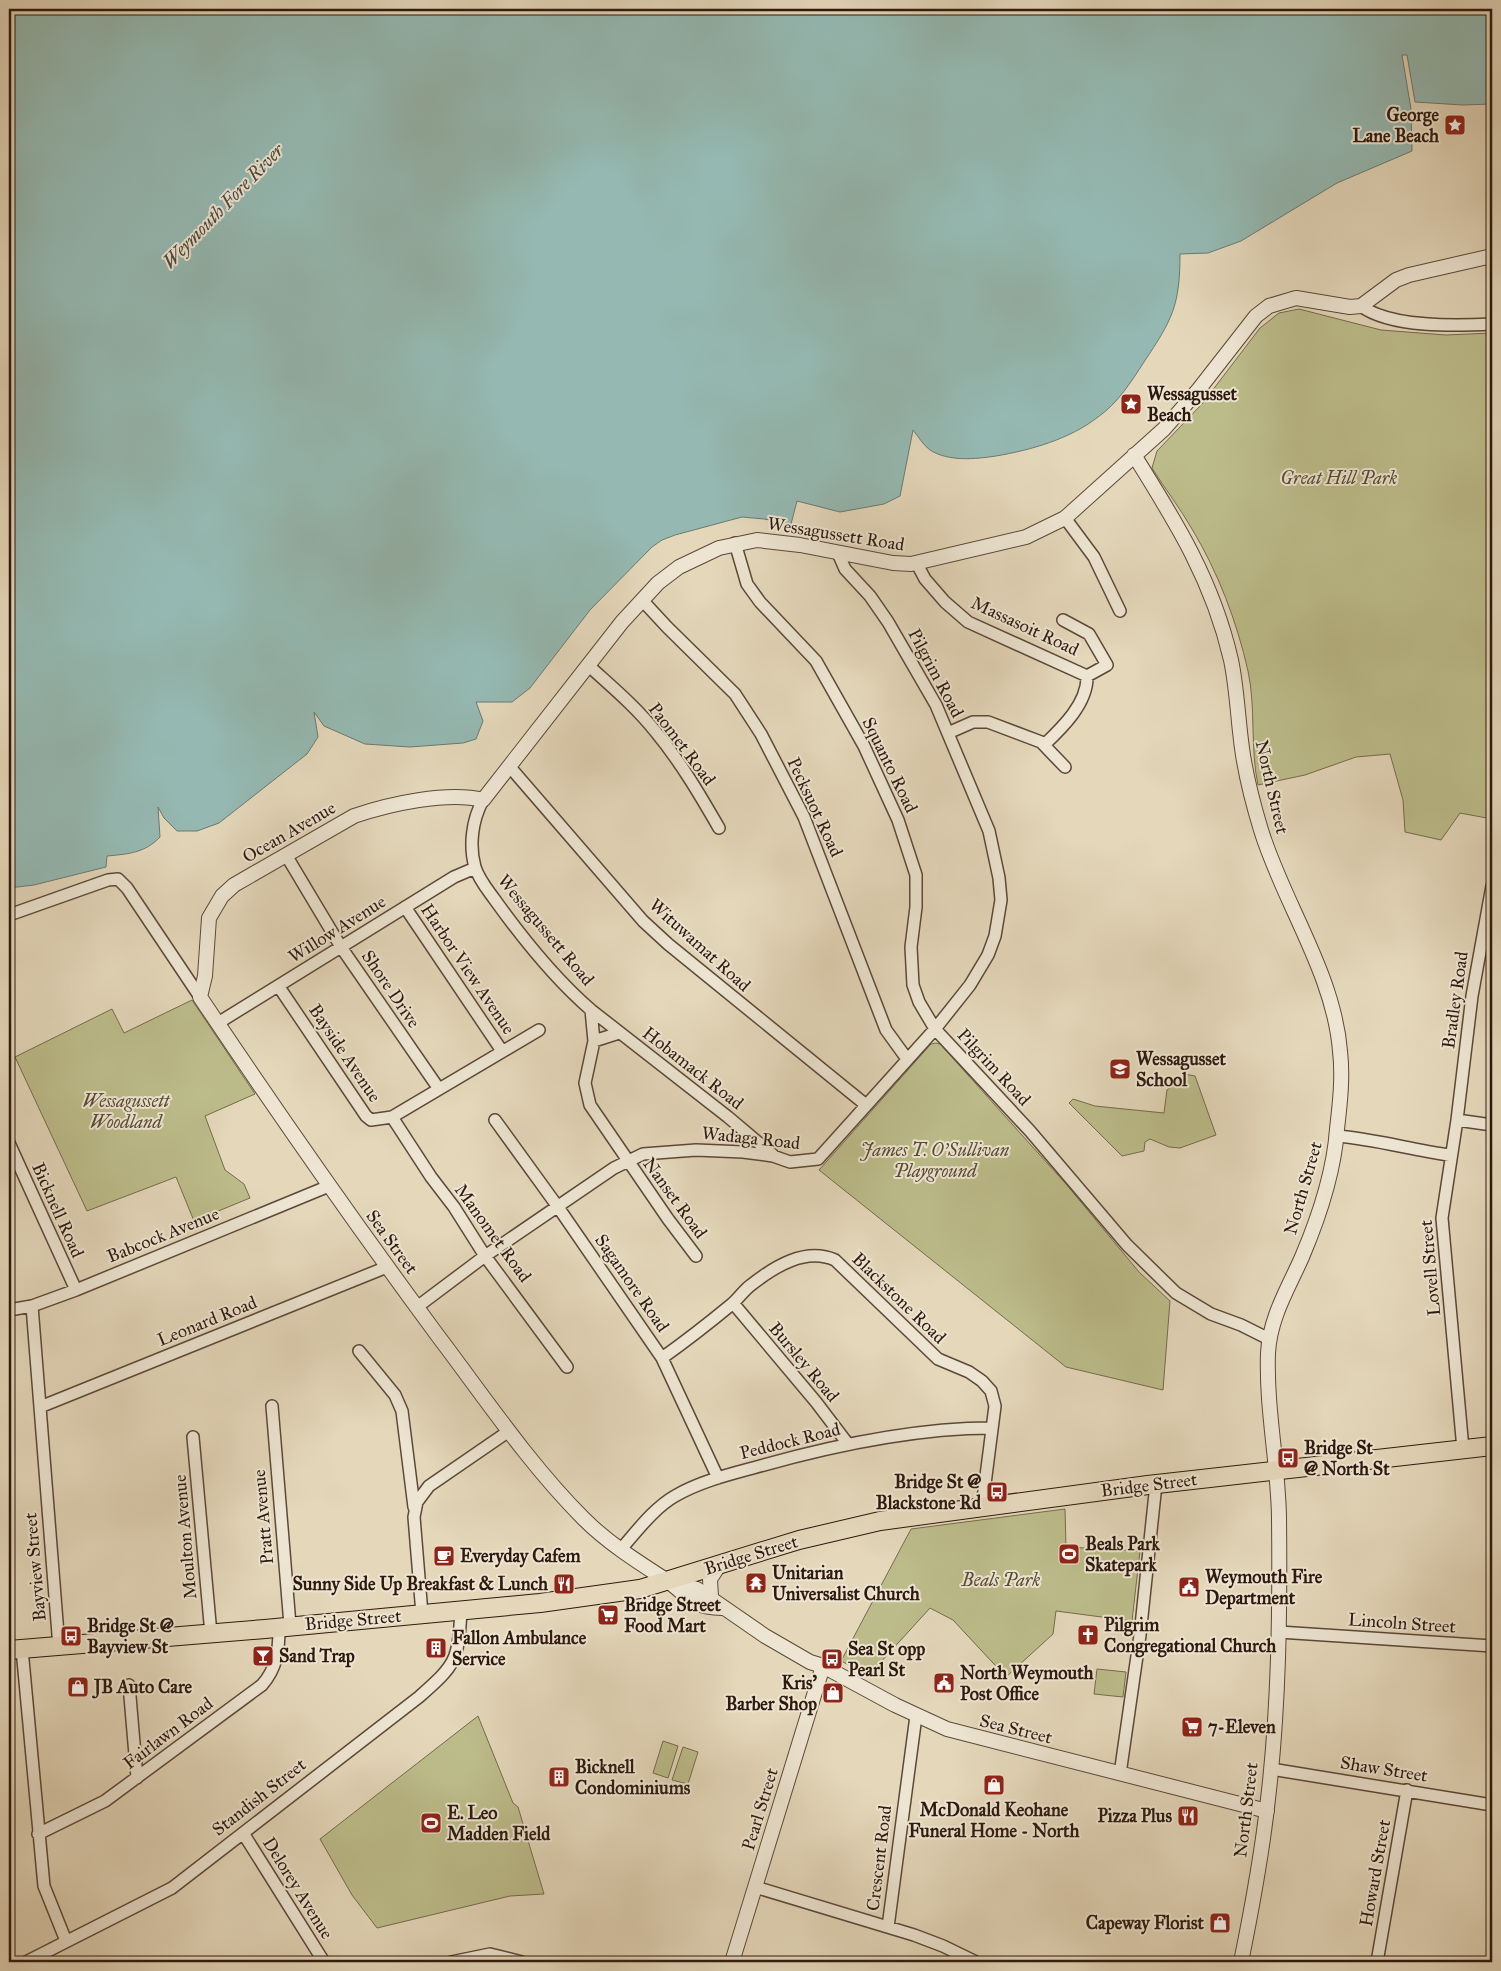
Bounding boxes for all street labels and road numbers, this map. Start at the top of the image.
street label: Wessagussett Road [766,512,906,557]
street label: Massasoit Road [968,591,1082,661]
street label: Pilgrim Road [902,625,969,722]
street label: Paomet Road [644,698,720,790]
street label: Squanto Road [856,714,923,817]
street label: North Street [1251,738,1294,837]
street label: Pecksuot Road [782,754,848,860]
street label: Ocean Avenue [238,796,340,868]
street label: Wessagussett Road [492,870,599,991]
street label: Willow Avenue [284,890,390,968]
street label: Wituwamat Road [645,894,755,996]
street label: Harbor View Avenue [416,899,520,1039]
street label: Shore Drive [357,946,425,1032]
street label: Bradley Road [1437,950,1473,1050]
street label: Bayside Avenue [304,1000,386,1106]
street label: Hobamack Road [638,1022,748,1114]
street label: Pilgrim Road [952,1024,1035,1111]
street label: Wadaga Road [701,1122,801,1155]
street label: North Street [1279,1138,1327,1237]
street label: Nanset Road [638,1153,712,1243]
street label: Bicknell Road [27,1159,89,1261]
street label: Manomet Road [450,1180,536,1286]
street label: Babcock Avenue [104,1203,222,1267]
street label: Sea Street [361,1206,423,1279]
street label: Lovell Street [1415,1218,1445,1317]
street label: Sagamore Road [589,1230,674,1337]
street label: Blackstone Road [847,1248,951,1348]
street label: Leonard Road [154,1291,260,1351]
street label: Bursley Road [764,1318,844,1406]
street label: Peddock Road [737,1418,843,1464]
street label: Bridge Street [1100,1468,1199,1503]
street label: Pratt Avenue [248,1469,278,1565]
street label: Moulton Avenue [169,1474,201,1600]
street label: Bayview Street [19,1511,51,1622]
street label: Bridge Street [701,1530,801,1581]
street label: Bridge Street [304,1605,403,1636]
street label: Lincoln Street [1347,1608,1457,1638]
street label: Fairlawn Road [119,1692,217,1774]
street label: Sea Street [977,1709,1055,1749]
street label: Shaw Street [1339,1751,1430,1787]
street label: Standish Street [208,1753,311,1841]
street label: North Street [1229,1760,1263,1859]
street label: Pearl Street [737,1765,783,1853]
street label: Crescent Road [862,1804,896,1912]
street label: Howard Street [1355,1817,1395,1928]
street label: Delorey Avenue [258,1833,338,1943]

